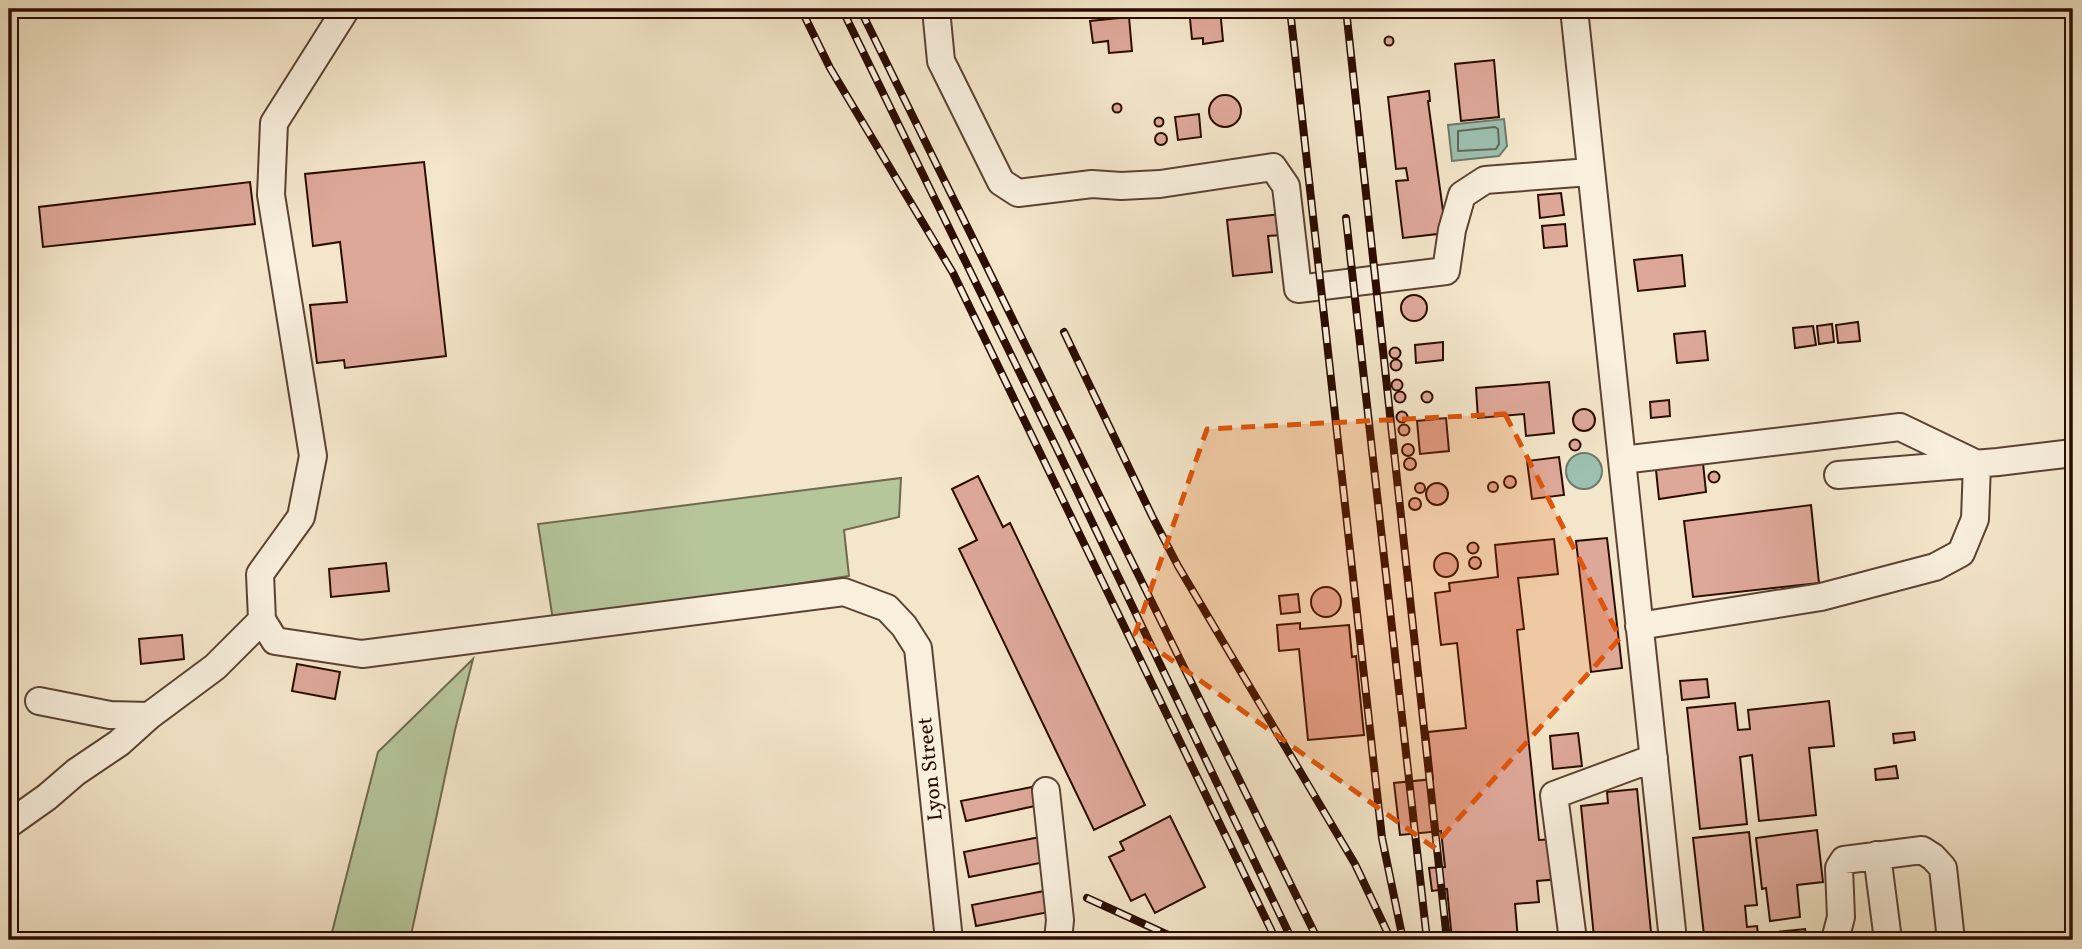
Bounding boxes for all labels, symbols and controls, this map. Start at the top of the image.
street label: Lyon Street [911,716,951,822]

